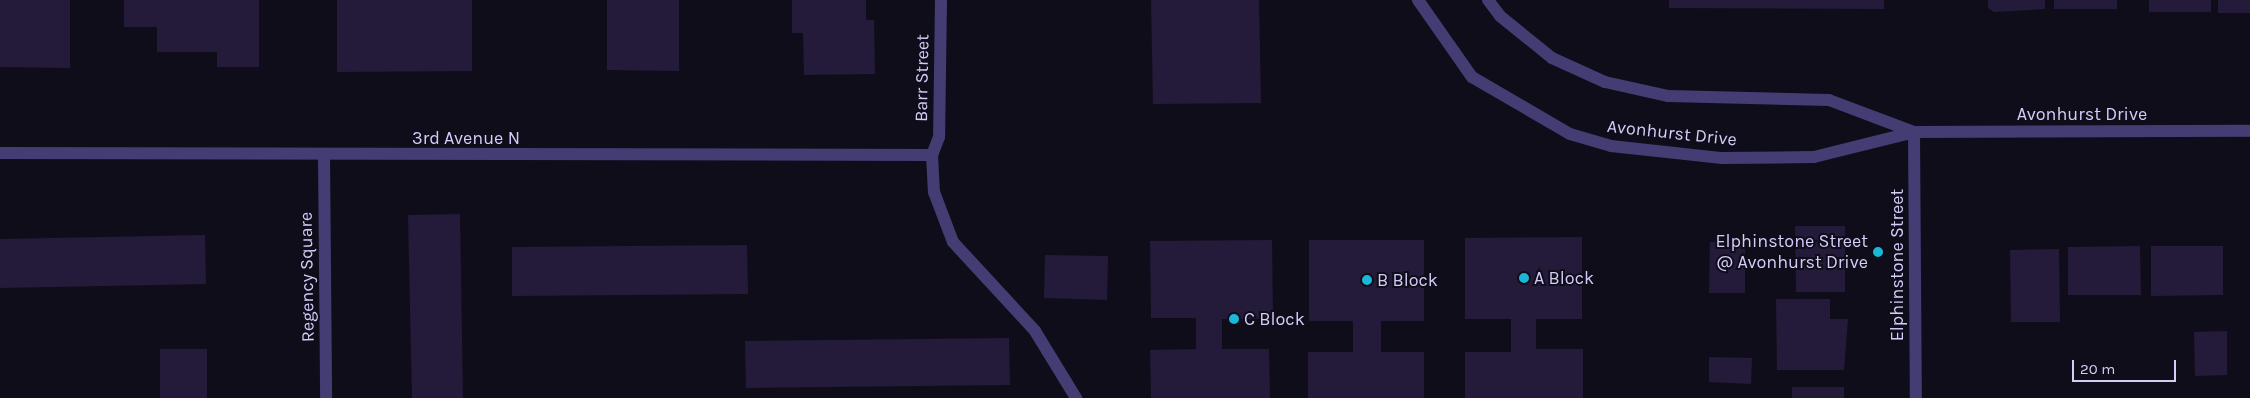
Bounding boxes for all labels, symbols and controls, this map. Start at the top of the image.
street label: Barr Street [910,34,934,122]
street label: Avonhurst Drive [2017,103,2147,125]
street label: Avonhurst Drive [1606,115,1738,151]
street label: 3rd Avenue N [412,127,520,149]
street label: Elphinstone Street [1886,189,1908,341]
street label: Regency Square [295,212,319,342]
place label: Elphinstone Street @ Avonhurst Drive [1715,231,1868,274]
marker: Elphinstone Street @ Avonhurst Drive [1872,246,1884,258]
place label: A Block [1534,267,1594,289]
place label: B Block [1377,269,1438,291]
marker: A Block [1518,272,1530,284]
marker: B Block [1361,274,1373,286]
place label: C Block [1244,308,1305,330]
marker: C Block [1228,313,1240,325]
scale bar [2075,350,2179,382]
text: 20 m [2080,360,2115,378]

